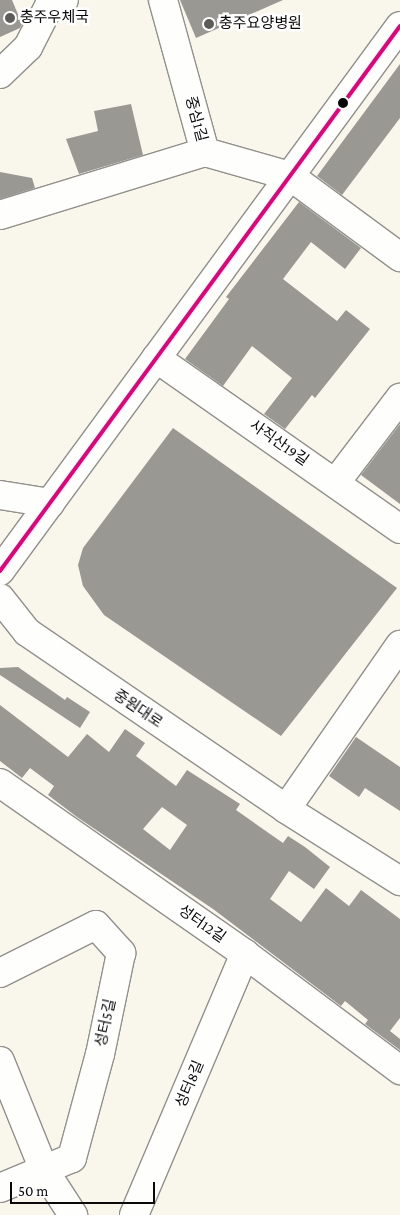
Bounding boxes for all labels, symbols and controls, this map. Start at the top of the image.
place label: 충주우체국 [20,9,89,27]
marker: 충주우체국 [4,12,16,24]
place label: 충주요양병원 [219,15,302,33]
marker: 충주요양병원 [203,18,215,30]
street label: 중심1길 [181,94,211,144]
unlabelled marker [338,98,348,108]
street label: 사직산19길 [246,416,312,470]
street label: 중원대로 [110,686,166,732]
street label: 성터12길 [175,901,229,947]
street label: 성터5길 [92,997,120,1049]
street label: 성터8길 [172,1058,208,1110]
scale bar [12,1172,158,1204]
text: 50 m [18,1183,48,1199]

